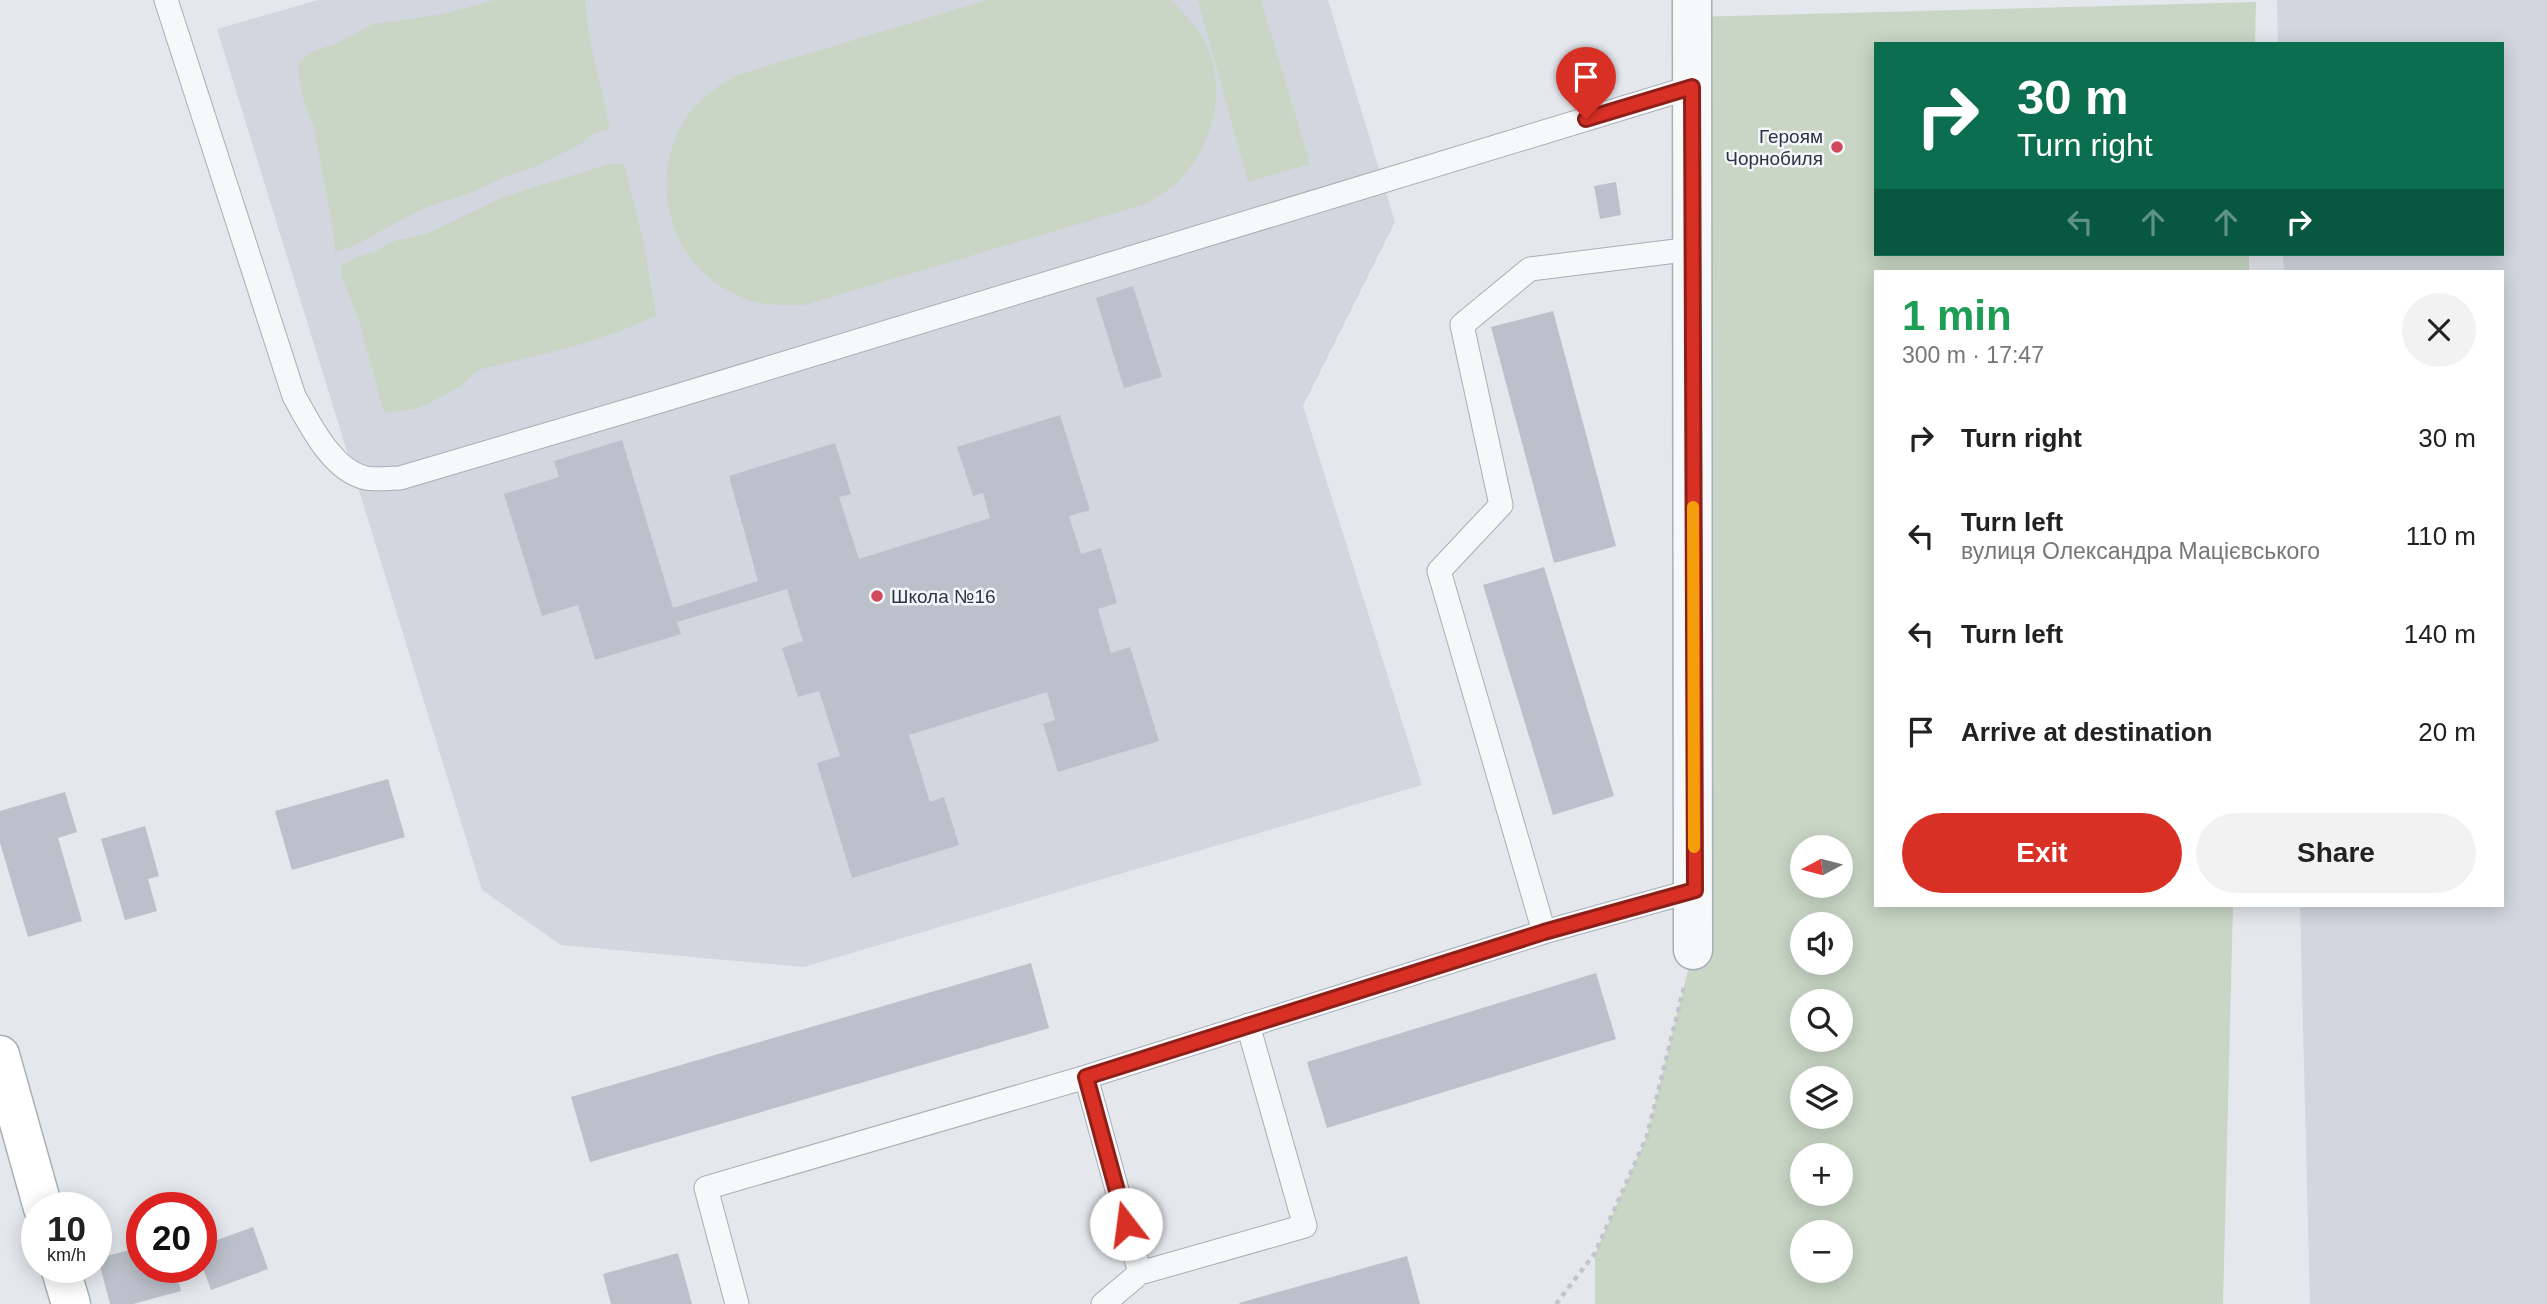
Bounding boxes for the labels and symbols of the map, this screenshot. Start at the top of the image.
pin [1556,47,1616,119]
place label: Героям Чорнобиля [1725,126,1823,169]
marker: Героям Чорнобиля [1829,139,1845,155]
place label: Школа №16 [891,586,996,607]
marker: Школа №16 [869,588,885,604]
north arrow [1790,835,1853,898]
position arrow [1089,1187,1163,1261]
speed limit sign: 20 [126,1192,217,1283]

